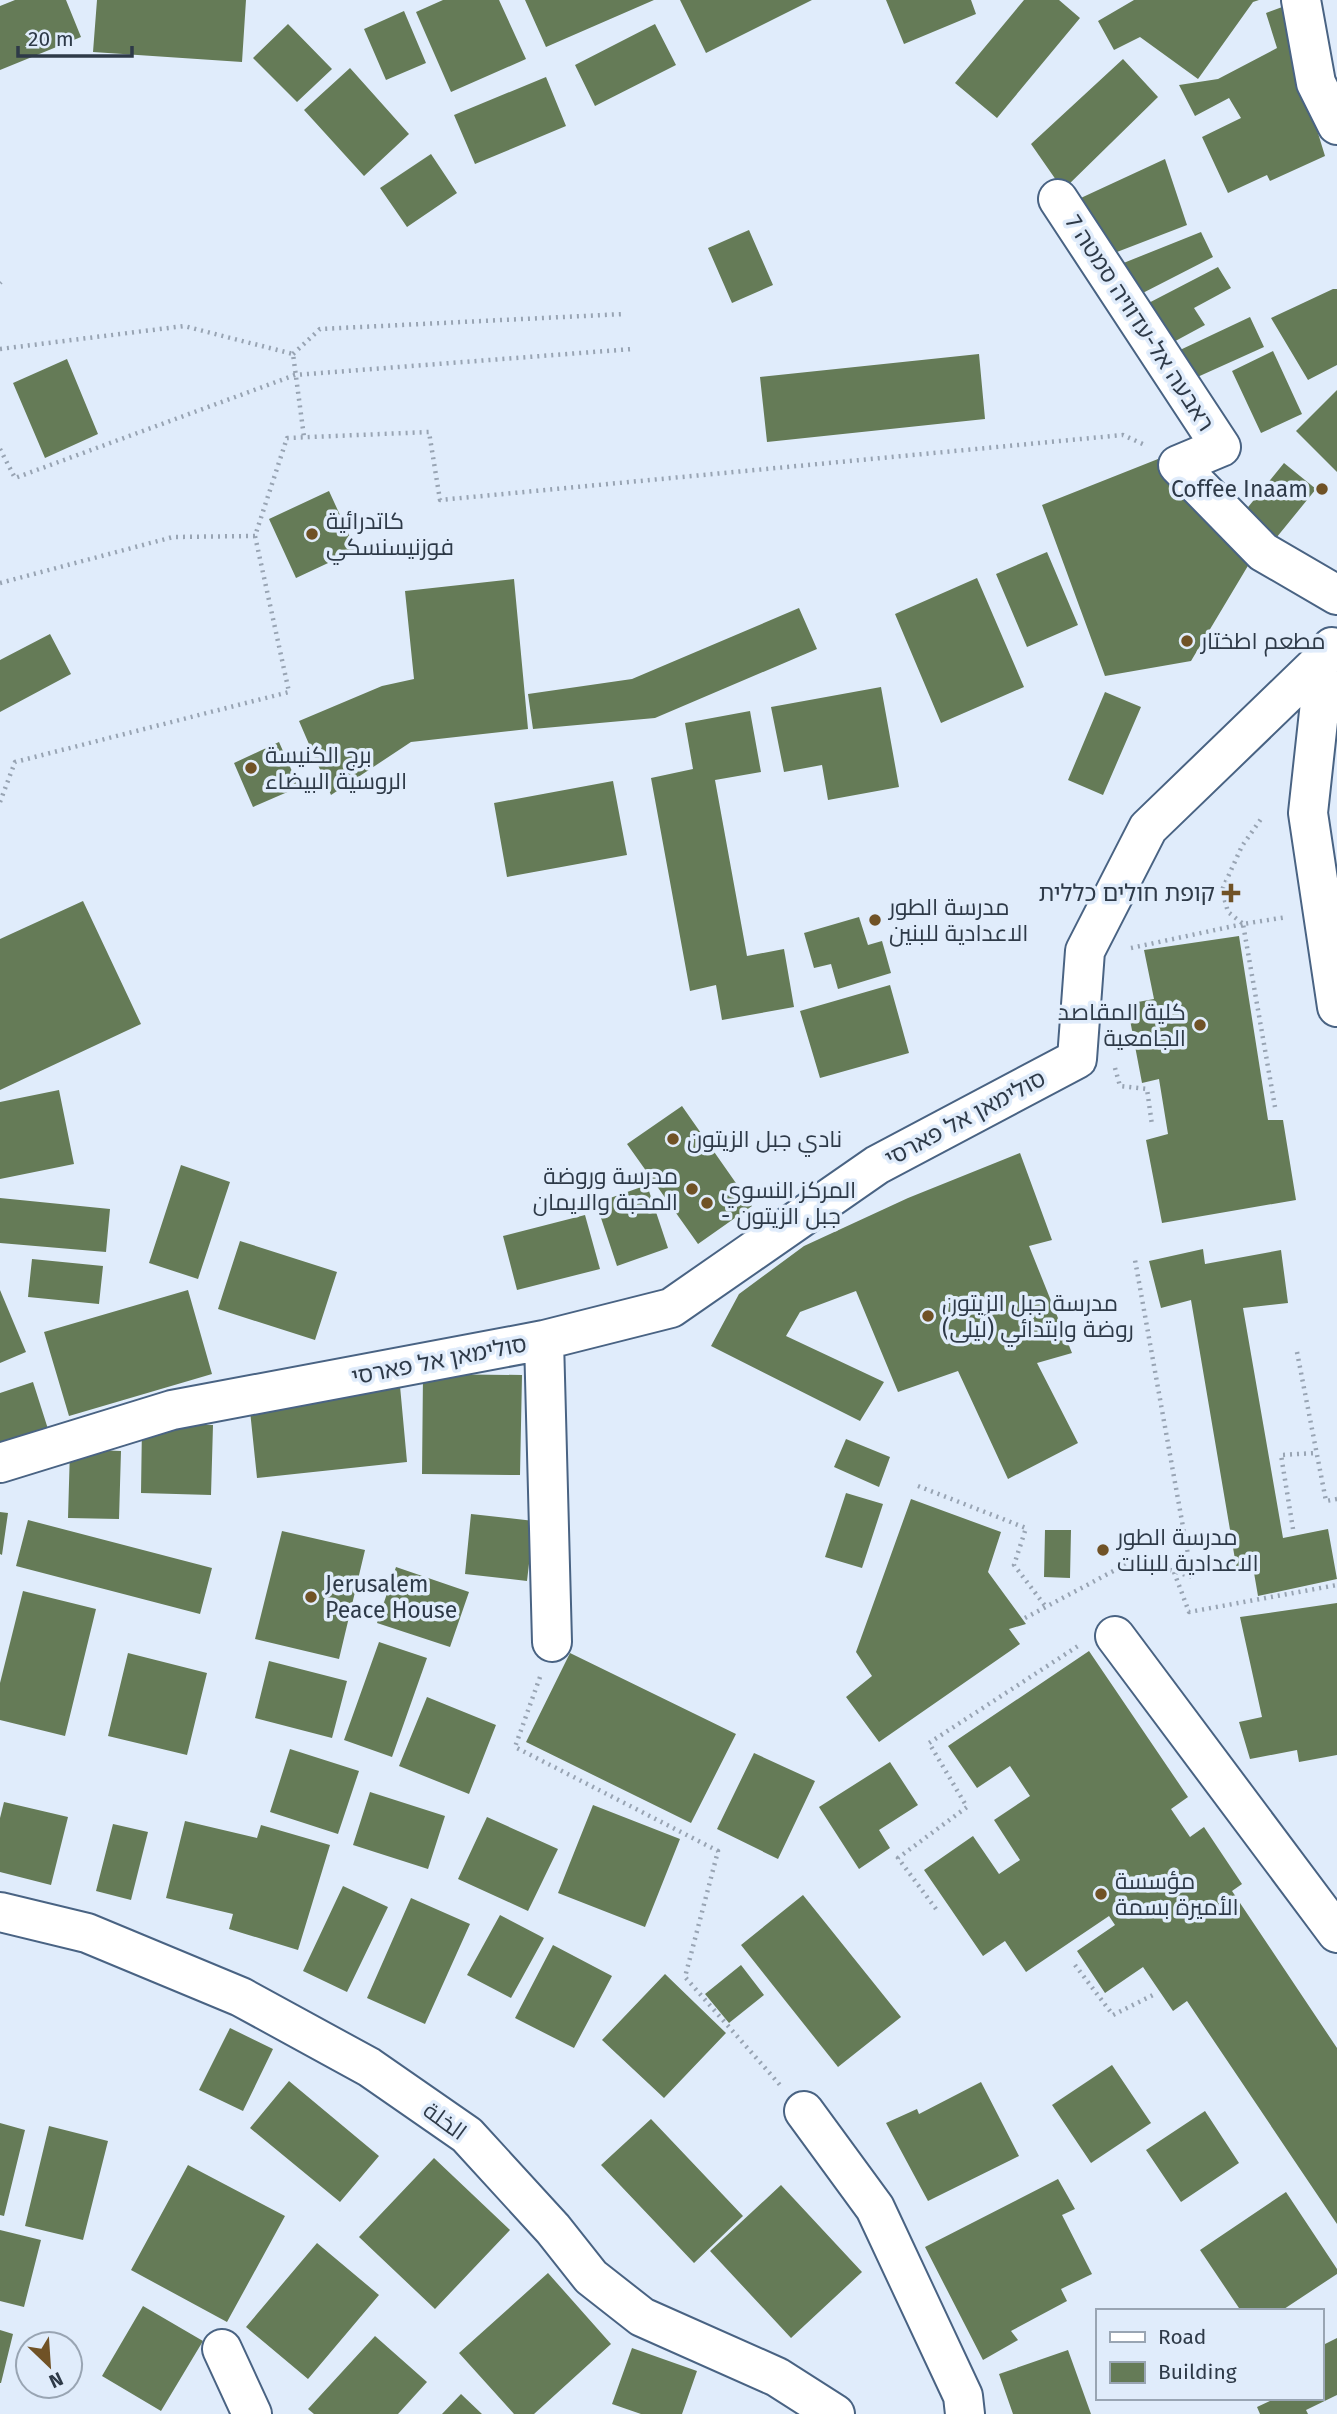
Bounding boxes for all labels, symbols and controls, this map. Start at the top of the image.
scale bar [18,14,131,58]
text: 20 m [28,26,74,52]
street label: ראבעה אל-עדוויה סמטה 7 [1060,210,1220,436]
place label: Coffee Inaam [1171,475,1308,503]
marker: Coffee Inaam [1314,481,1330,497]
place label: كاتدرائية فوزنيسنسكي [326,507,454,565]
marker: كاتدرائية فوزنيسنسكي [304,526,320,542]
place label: مطعم اطختار [1199,627,1326,657]
marker: مطعم اطختار [1179,633,1195,649]
place label: برج الكنيسة الروسية البيضاء [265,741,407,795]
marker: برج الكنيسة الروسية البيضاء [243,760,259,776]
place label: קופת חולים כללית [1038,879,1215,907]
marker: קופת חולים כללית [1221,883,1241,903]
place label: مدرسة الطور الاعدادية للبنين [887,893,1029,947]
marker: مدرسة الطور الاعدادية للبنين [867,912,883,928]
place label: كلية المقاصد الجامعية [1058,998,1186,1052]
marker: كلية المقاصد الجامعية [1192,1017,1208,1033]
street label: סולימאן אל פארסי [880,1064,1050,1172]
place label: نادي جبل الزيتون [687,1125,842,1157]
marker: نادي جبل الزيتون [665,1131,681,1147]
place label: مدرسة وروضة المحبة والايمان [533,1162,678,1216]
place label: المركز النسوي - جبل الزيتون [721,1176,856,1230]
marker: مدرسة وروضة المحبة والايمان [684,1181,700,1197]
marker: المركز النسوي - جبل الزيتون [699,1195,715,1211]
place label: مدرسة جبل الزيتون (ليلى) روضة وابتدائي [942,1289,1134,1347]
marker: مدرسة جبل الزيتون (ليلى) روضة وابتدائي [920,1308,936,1324]
street label: סולימאן אל פארסי [349,1329,529,1391]
place label: مدرسة الطور الاعدادية للبنات [1115,1523,1259,1577]
marker: مدرسة الطور الاعدادية للبنات [1095,1542,1111,1558]
place label: Jerusalem Peace House [325,1570,457,1624]
marker: Jerusalem Peace House [303,1589,319,1605]
place label: مؤسسة الأميرة بسمة [1115,1867,1239,1921]
marker: مؤسسة الأميرة بسمة [1093,1886,1109,1902]
street label: الخلة [418,2096,472,2146]
legend [1096,2309,1323,2400]
text: Road [1158,2324,1206,2350]
north arrow [14,2330,84,2400]
text: Building [1158,2359,1237,2385]
text: N [45,2367,67,2393]

